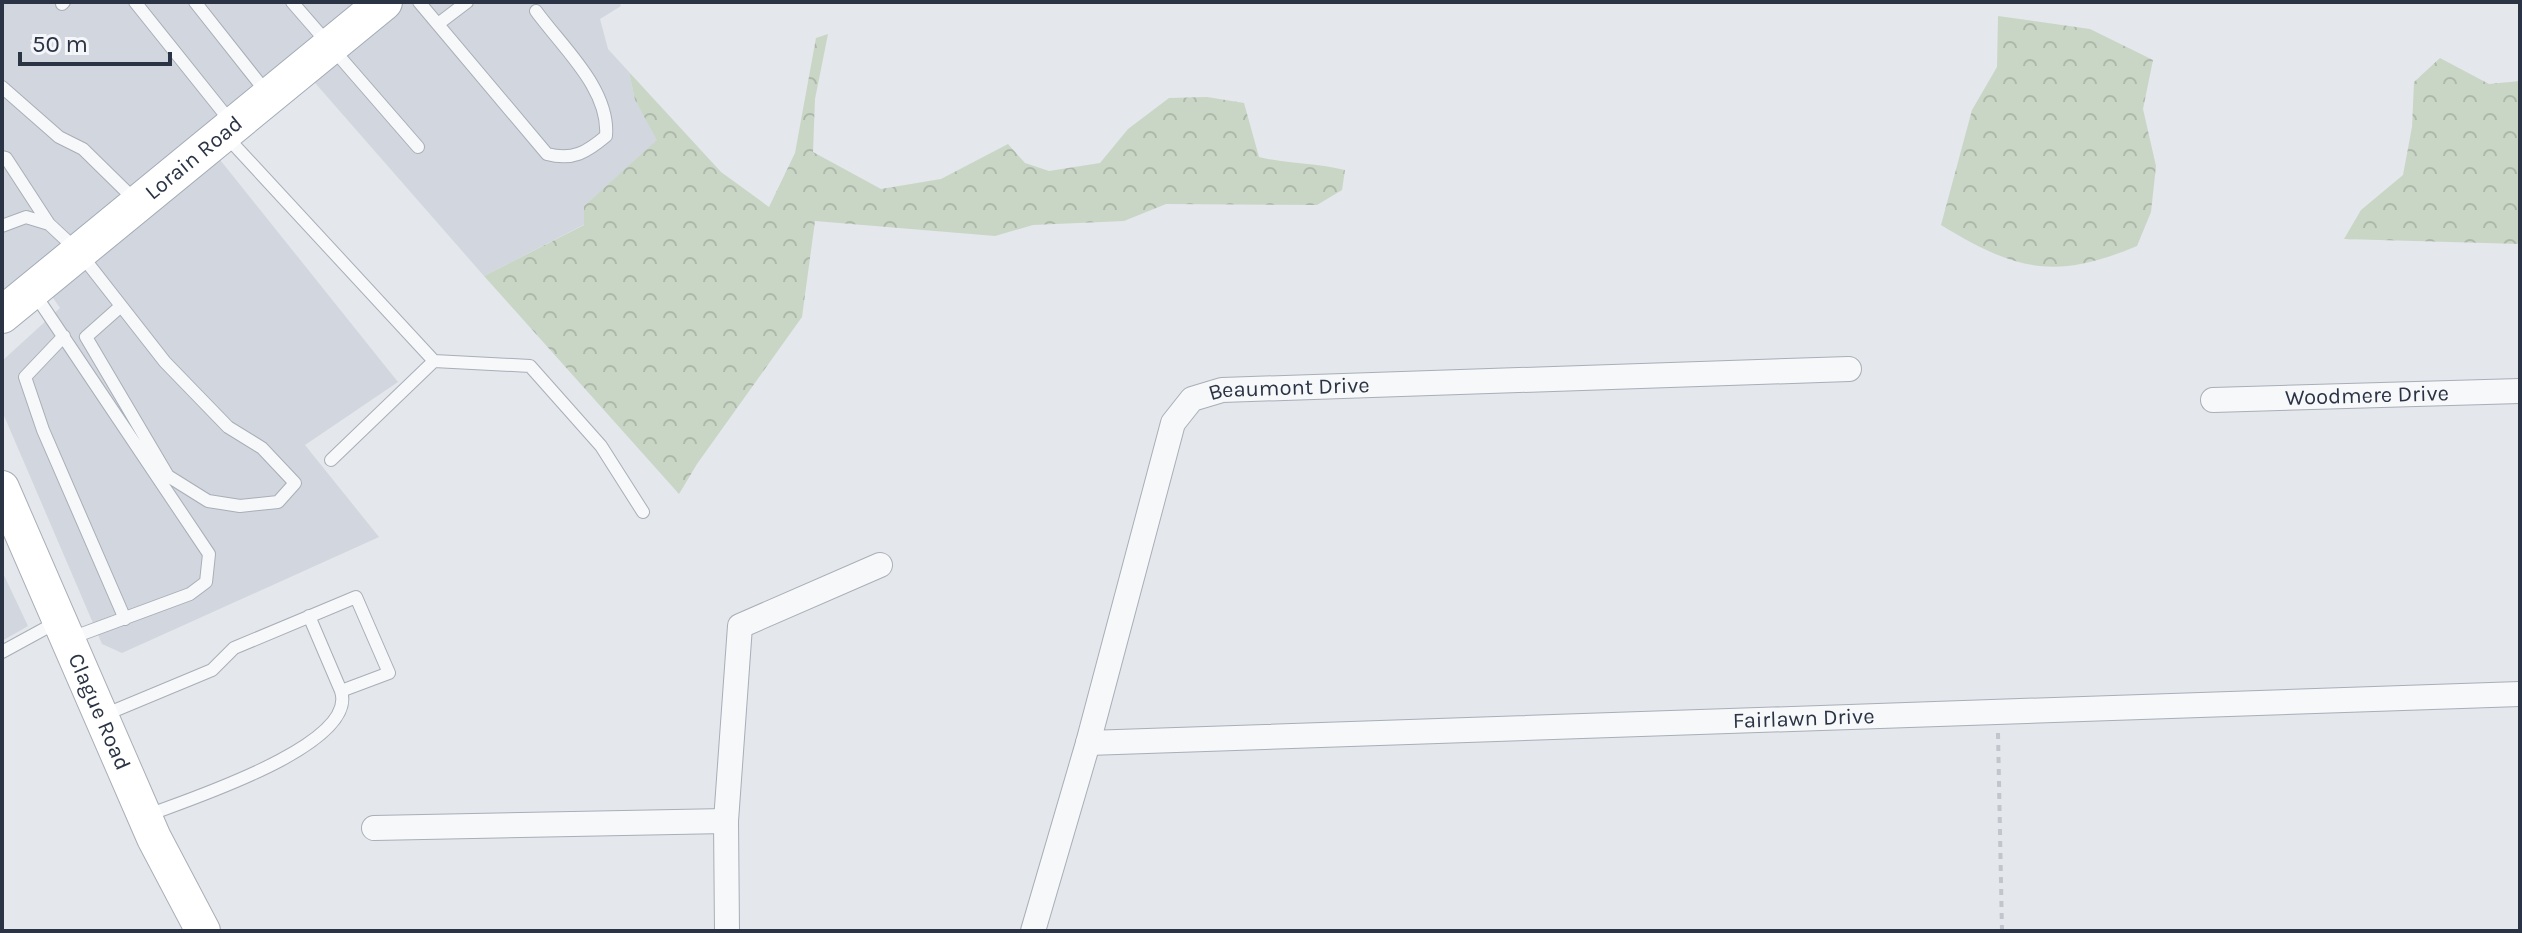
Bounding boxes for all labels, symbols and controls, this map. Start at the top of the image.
scale bar [20,16,170,66]
text: 50 m [32,30,88,58]
street label: Lorain Road [140,110,248,205]
street label: Beaumont Drive [1205,372,1370,406]
street label: Woodmere Drive [2285,380,2449,411]
street label: Clague Road [62,649,136,774]
street label: Fairlawn Drive [1732,703,1875,734]

